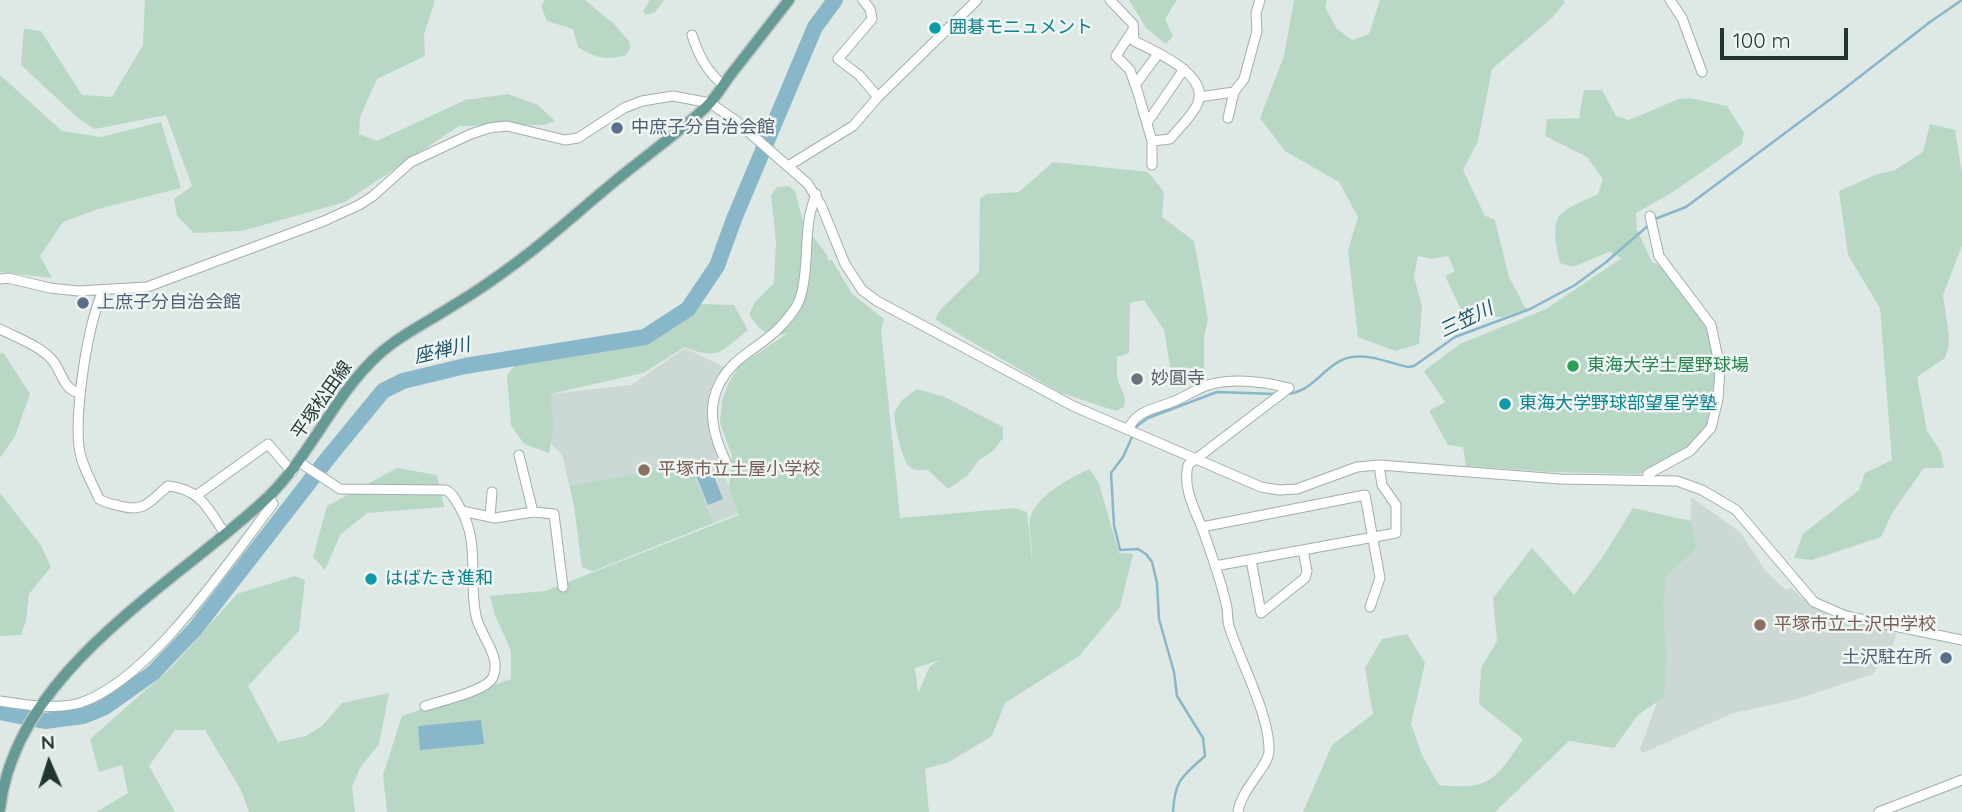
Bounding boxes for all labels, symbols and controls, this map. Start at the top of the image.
scale bar [1724,14,1852,58]
place label: 囲碁モニュメント [949,17,1093,39]
marker: 囲碁モニュメント [927,20,943,36]
text: 100 m [1733,27,1791,53]
place label: 中庶子分自治会館 [631,117,775,139]
marker: 中庶子分自治会館 [609,120,625,136]
place label: 上庶子分自治会館 [97,292,241,314]
marker: 上庶子分自治会館 [75,295,91,311]
water label: 三笠川 [1435,297,1497,343]
water label: 座禅川 [412,333,472,369]
place label: 東海大学土屋野球場 [1587,355,1749,377]
street label: 平塚松田線 [287,357,357,443]
marker: 東海大学土屋野球場 [1565,358,1581,374]
place label: 妙圓寺 [1151,368,1205,390]
marker: 妙圓寺 [1129,371,1145,387]
place label: 東海大学野球部望星学塾 [1519,393,1717,415]
marker: 東海大学野球部望星学塾 [1497,396,1513,412]
place label: 平塚市立土屋小学校 [658,459,820,481]
marker: 平塚市立土屋小学校 [636,462,652,478]
place label: はばたき進和 [385,568,493,590]
marker: はばたき進和 [363,571,379,587]
place label: 平塚市立土沢中学校 [1774,614,1936,636]
marker: 平塚市立土沢中学校 [1752,617,1768,633]
place label: 土沢駐在所 [1842,647,1932,669]
marker: 土沢駐在所 [1938,650,1954,666]
north arrow [14,728,84,798]
text: N [40,730,56,754]

